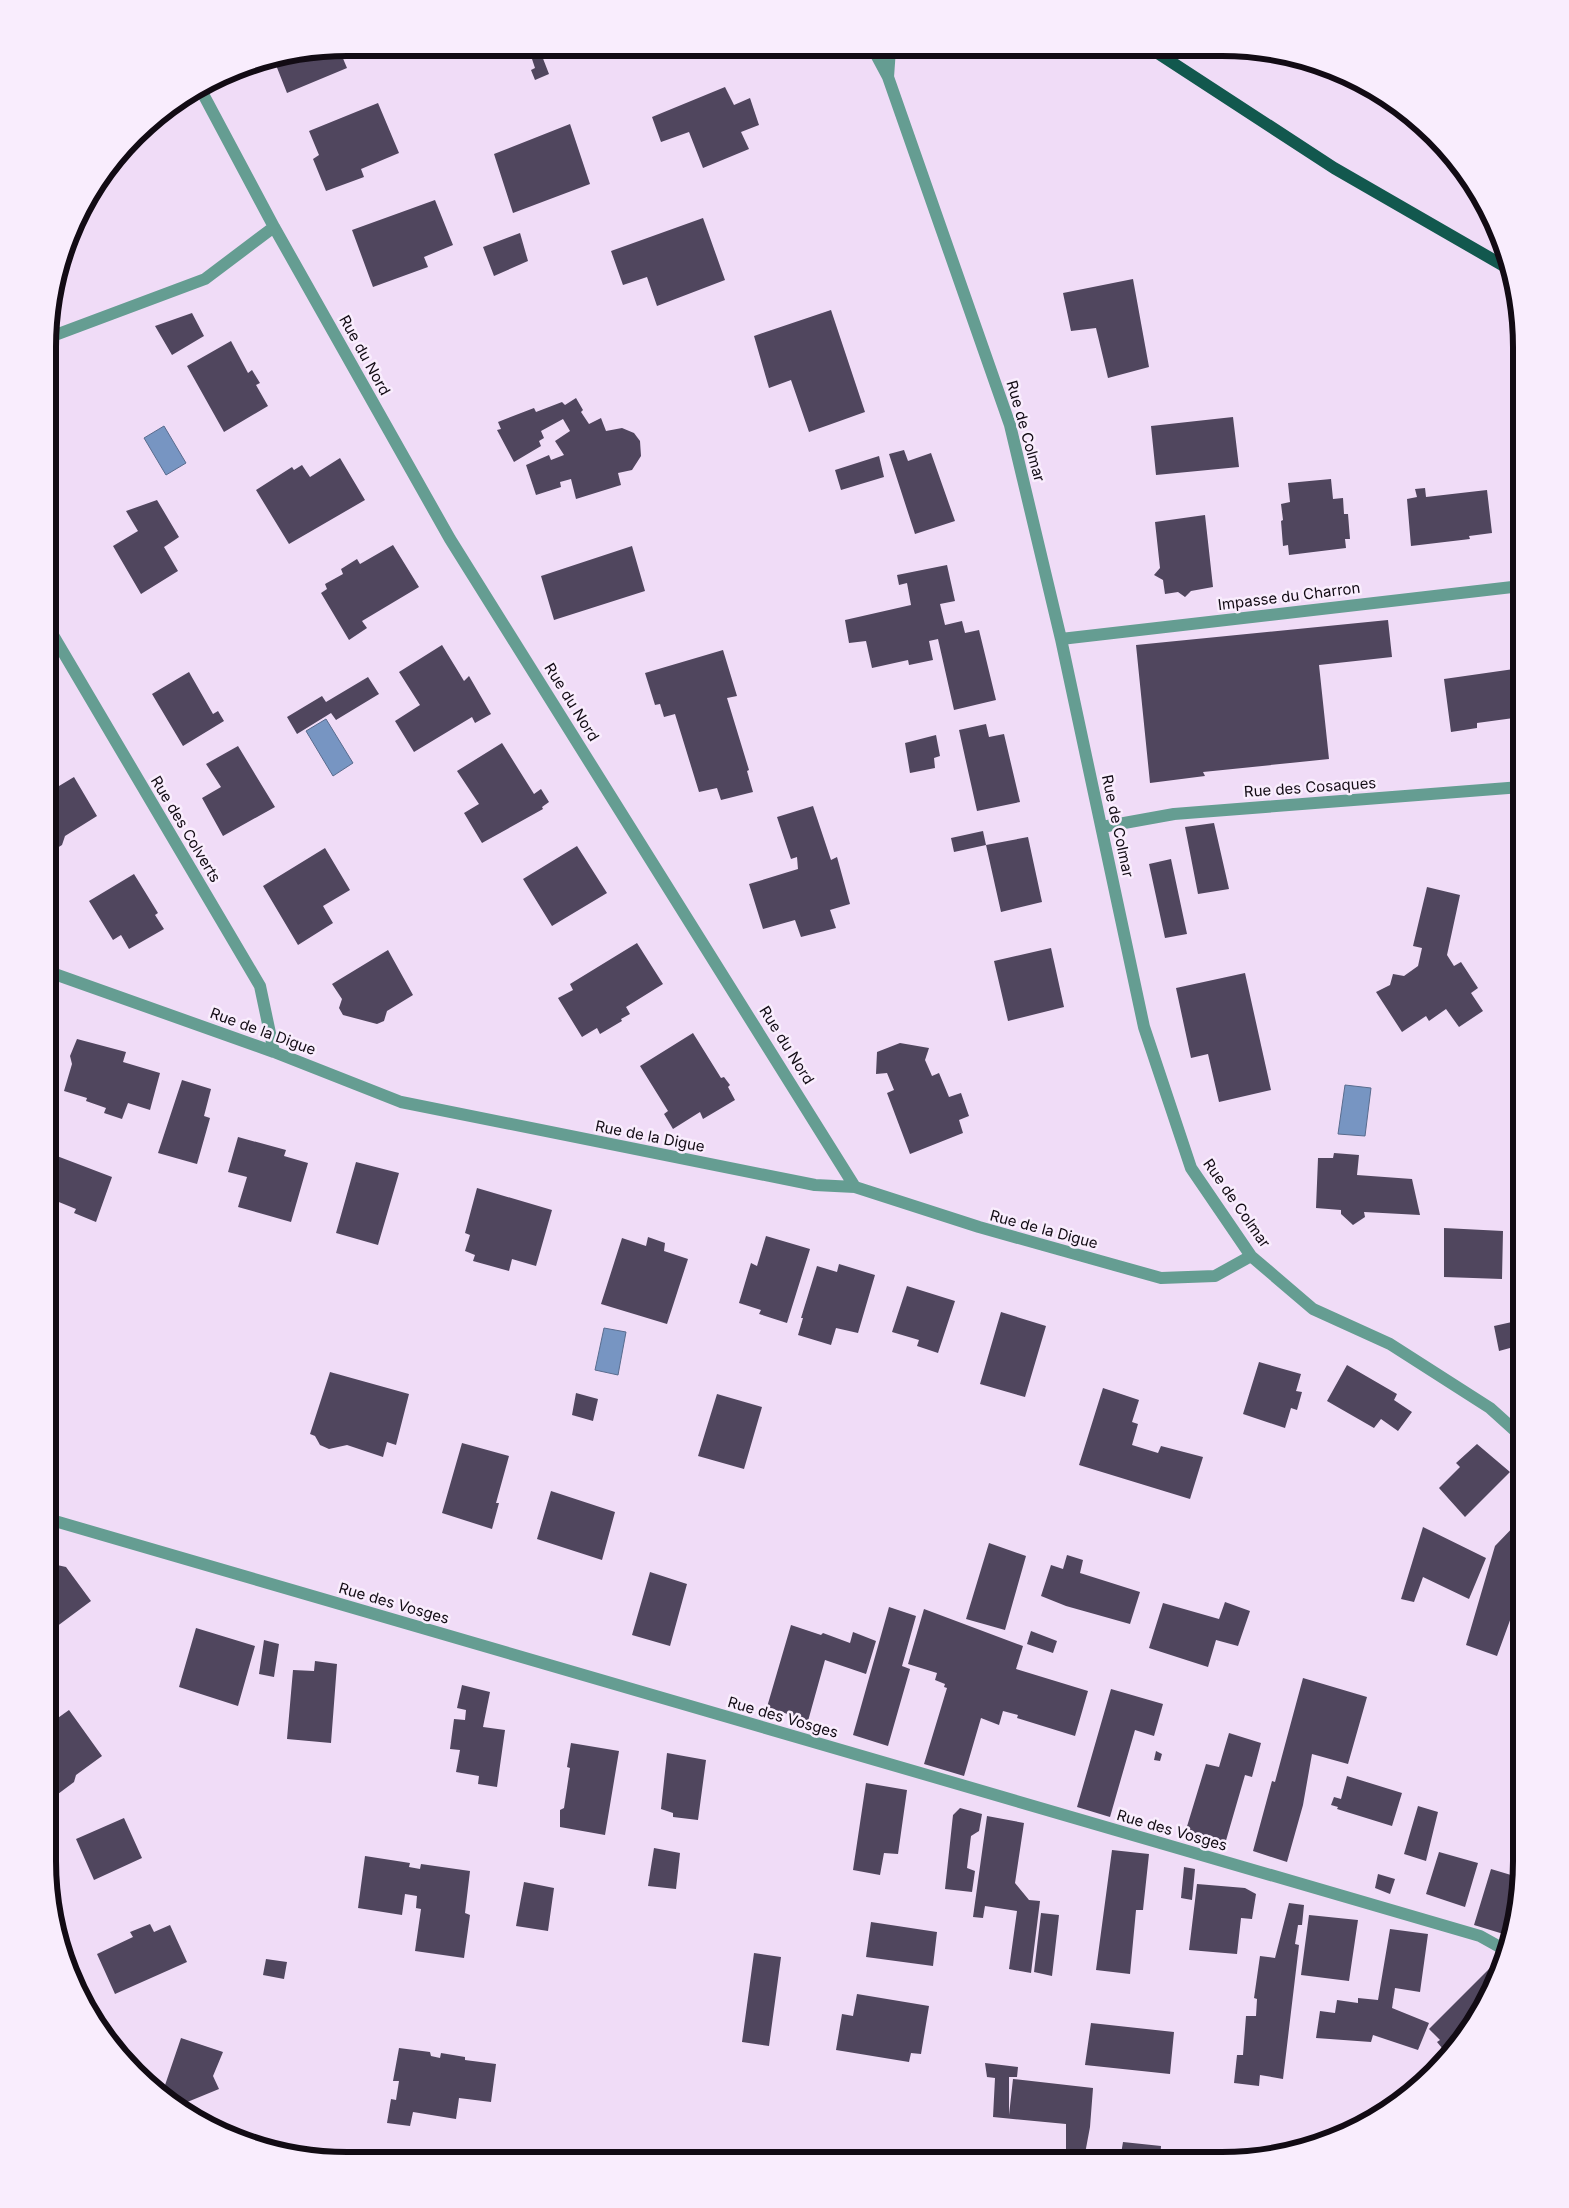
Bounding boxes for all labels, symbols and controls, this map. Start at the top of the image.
street label: Rue du Nord [335,312,395,398]
street label: Rue de Colmar [1002,378,1050,484]
street label: Impasse du Charron [1217,578,1361,614]
street label: Rue du Nord [540,659,604,745]
street label: Rue des Colverts [147,772,225,886]
street label: Rue de Colmar [1098,773,1138,879]
street label: Rue des Cosaques [1243,773,1377,801]
street label: Rue du Nord [755,1002,819,1088]
street label: Rue de la Digue [208,1003,318,1059]
street label: Rue de la Digue [594,1116,706,1156]
street label: Rue de Colmar [1199,1155,1275,1252]
street label: Rue de la Digue [988,1205,1100,1253]
street label: Rue des Vosges [337,1578,451,1628]
street label: Rue des Vosges [726,1692,840,1742]
street label: Rue des Vosges [1115,1805,1229,1855]

